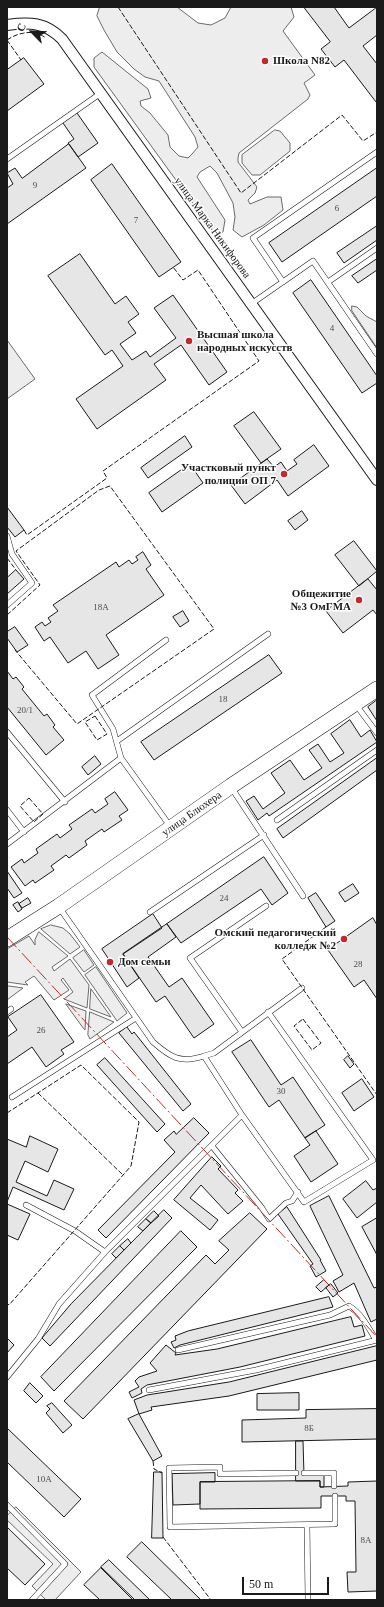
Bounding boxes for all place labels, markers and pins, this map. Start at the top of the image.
place label: Школа N82 [273,54,330,68]
marker: Школа N82 [260,56,270,66]
place label: Высшая школа народных искусств [197,328,293,354]
marker: Высшая школа народных искусств [184,336,194,346]
place label: Участковый пункт полиции ОП 7 [181,461,276,487]
marker: Участковый пункт полиции ОП 7 [279,469,289,479]
place label: Общежитие №3 ОмГМА [290,587,351,613]
marker: Общежитие №3 ОмГМА [354,595,364,605]
place label: Омский педагогический колледж №2 [214,926,336,952]
marker: Омский педагогический колледж №2 [339,934,349,944]
place label: Дом семьи [118,955,171,969]
marker: Дом семьи [105,957,115,967]

